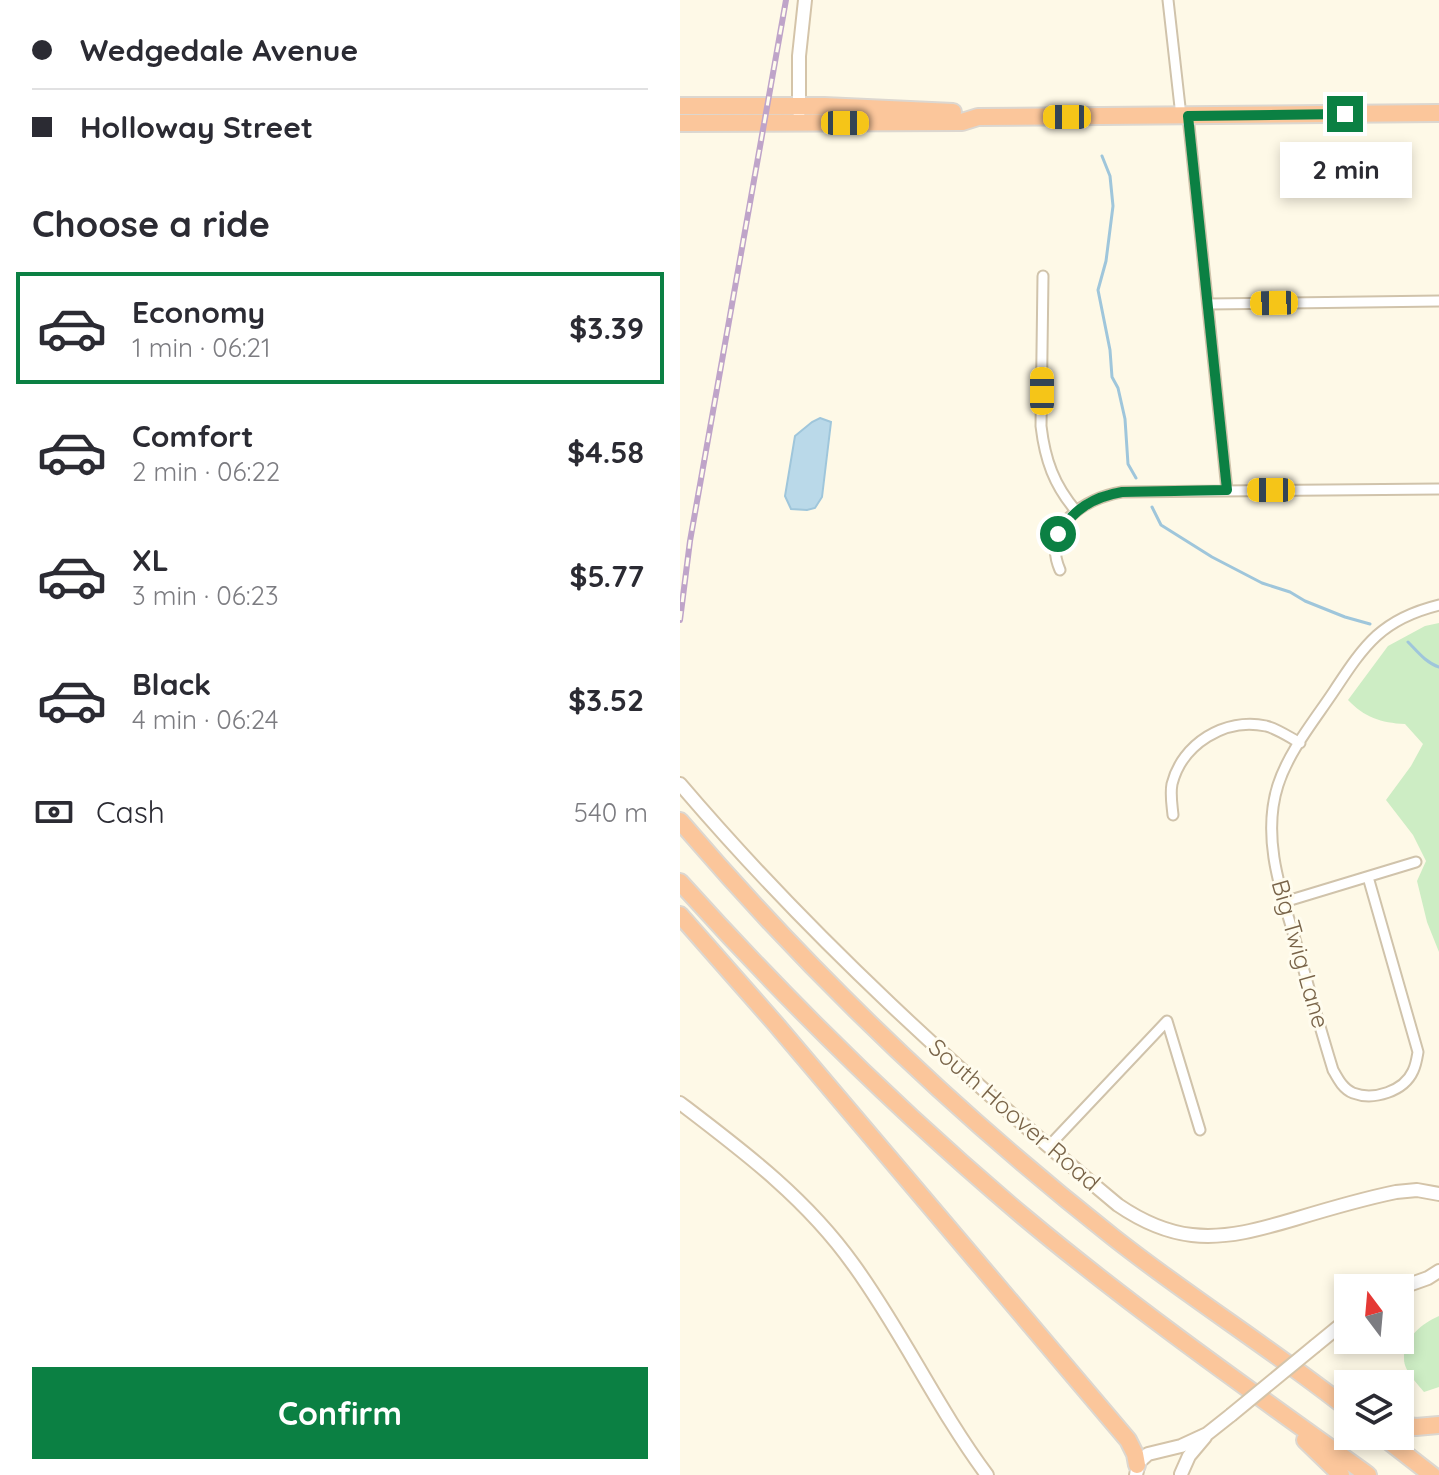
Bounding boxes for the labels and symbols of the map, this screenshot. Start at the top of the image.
route end [1327,96,1363,132]
car [1043,105,1091,129]
car [821,111,869,135]
callout: 2 min [1279,142,1411,198]
car [1250,291,1298,315]
car [1030,367,1054,415]
car [1247,478,1295,502]
route start [1040,516,1076,552]
street label: Big Twig Lane [1265,876,1337,1032]
street label: South Hoover Road [923,1032,1107,1197]
north arrow [1334,1274,1414,1354]

